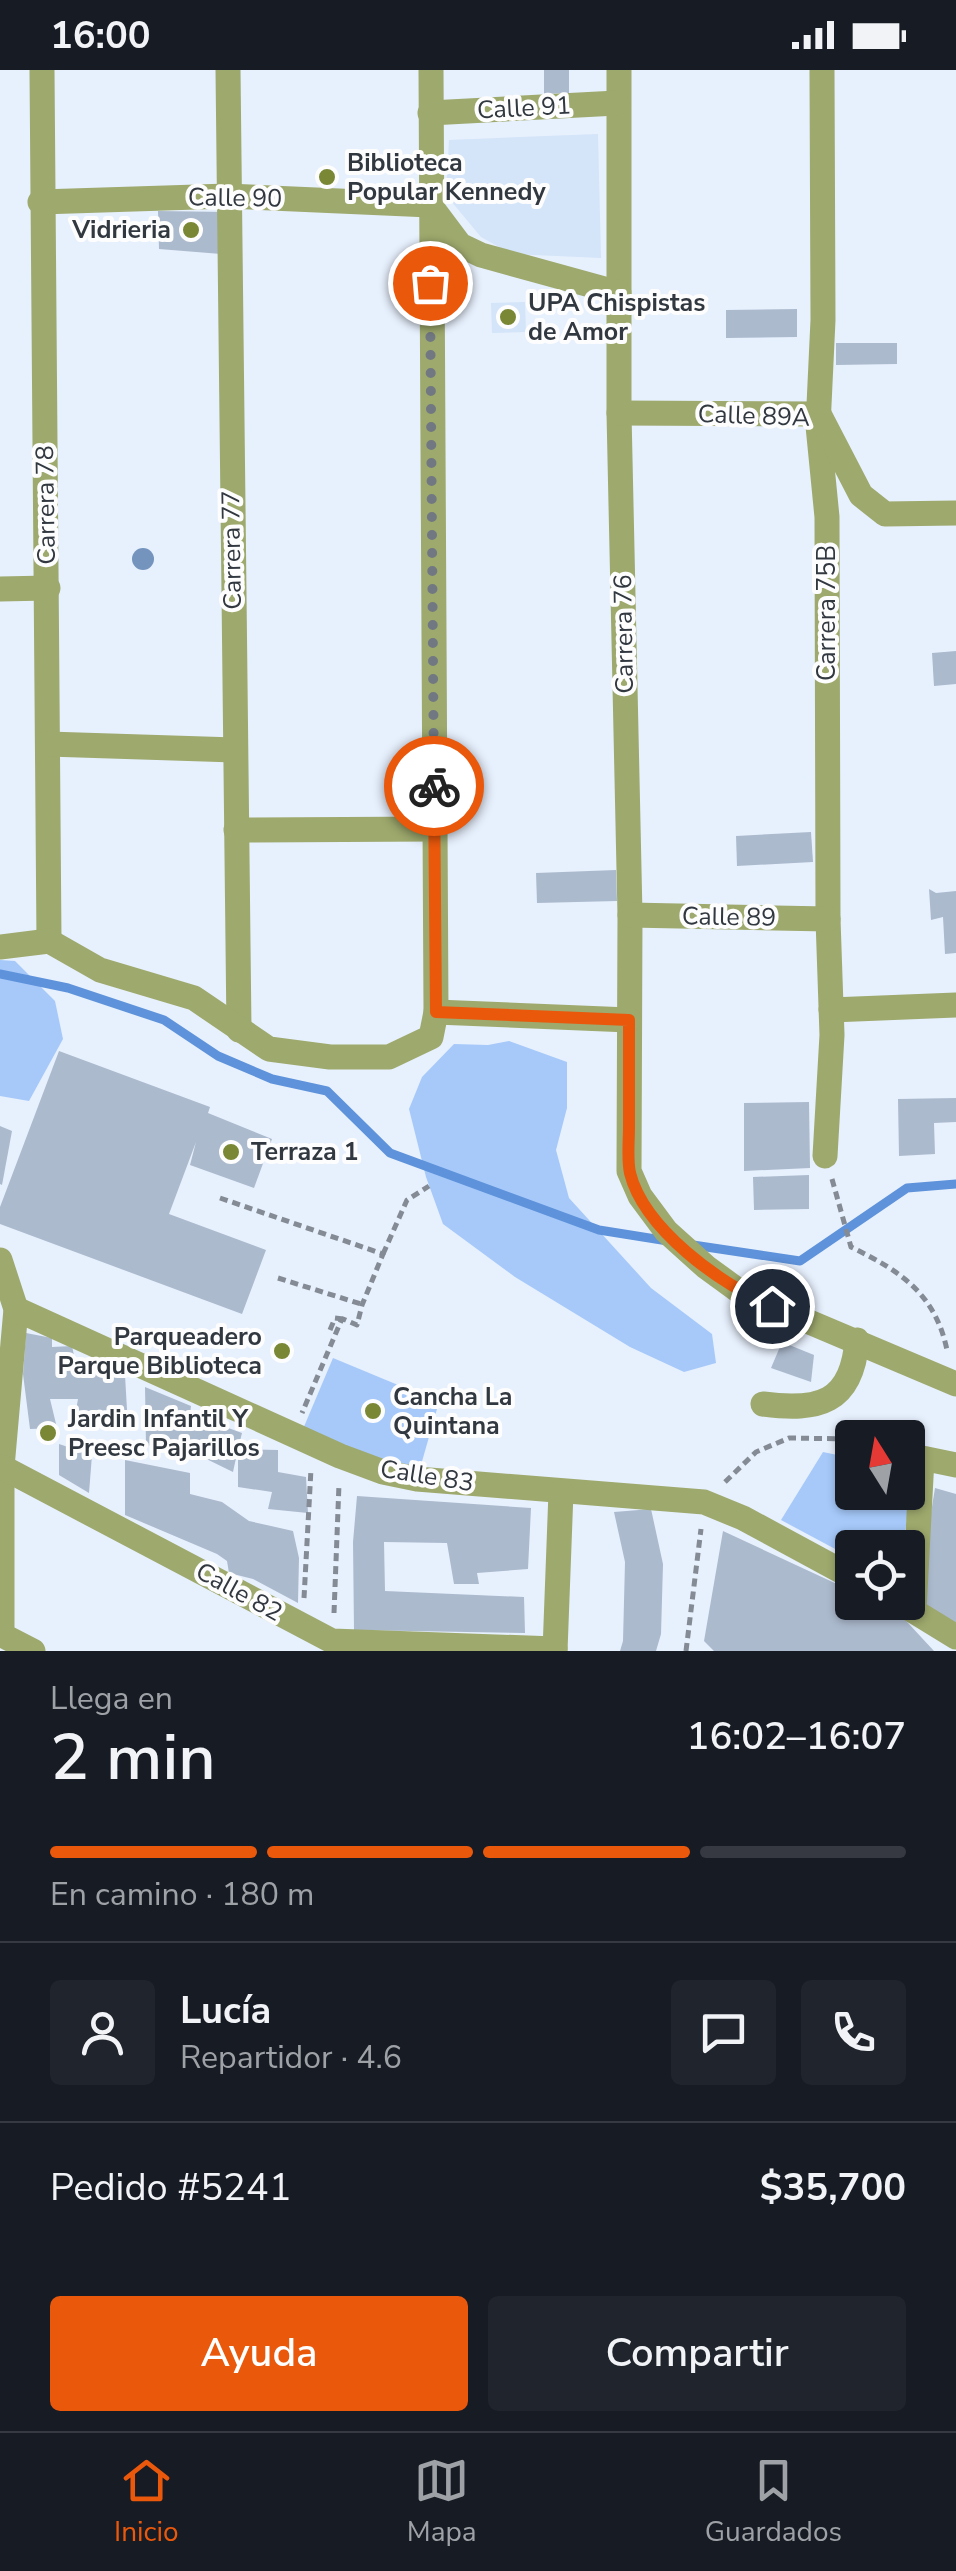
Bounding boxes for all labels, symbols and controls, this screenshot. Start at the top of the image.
text: 16:00 [50,10,151,61]
street label: Calle 91 [476,89,572,127]
place label: Biblioteca Popular Kennedy [347,146,546,209]
marker: Biblioteca Popular Kennedy [316,166,338,188]
street label: Calle 90 [188,180,282,216]
place label: Vidrieria [71,213,171,247]
marker: Vidrieria [180,219,202,241]
pin [388,241,473,326]
icon: bag [403,256,458,311]
place label: UPA Chispistas de Amor [528,286,705,349]
marker: UPA Chispistas de Amor [497,306,519,328]
street label: Calle 89A [697,397,811,435]
street label: Carrera 78 [28,445,64,565]
street label: Carrera 77 [214,490,250,610]
street label: Carrera 75B [810,545,844,681]
street label: Carrera 76 [606,574,642,694]
courier [384,736,484,836]
icon: bike [407,759,462,814]
street label: Calle 89 [682,899,776,935]
place label: Terraza 1 [251,1135,358,1169]
marker: Terraza 1 [220,1141,242,1163]
pin [730,1264,815,1349]
icon: home [745,1279,800,1334]
place label: Parqueadero Parque Biblioteca [58,1320,262,1383]
marker: Parqueadero Parque Biblioteca [271,1340,293,1362]
place label: Cancha La Quintana [393,1380,512,1443]
marker: Cancha La Quintana [362,1400,384,1422]
place label: Jardin Infantil Y Preesc Pajarillos [67,1402,260,1465]
north arrow [835,1420,925,1510]
map controls [835,1420,925,1620]
marker: Jardin Infantil Y Preesc Pajarillos [37,1422,59,1444]
street label: Calle 83 [378,1452,476,1500]
button: locate [835,1530,925,1620]
street label: Calle 82 [190,1554,288,1630]
text: Llega en [50,1677,173,1720]
text: 16:02–16:07 [687,1711,906,1762]
text: 2 min [50,1713,216,1802]
text: En camino · 180 m [50,1873,314,1916]
button: person [50,1980,155,2085]
button: chat [671,1980,776,2085]
button: phone [801,1980,906,2085]
text: Lucía [180,1985,271,2036]
text: Repartidor · 4.6 [180,2036,402,2079]
text: Pedido #5241 [50,2162,291,2213]
text: $35,700 [760,2162,906,2213]
button: Ayuda [50,2296,468,2411]
button: Compartir [488,2296,906,2411]
tab: Inicio [114,2453,179,2551]
tab: Mapa [407,2453,477,2551]
tab: Guardados [705,2453,842,2551]

